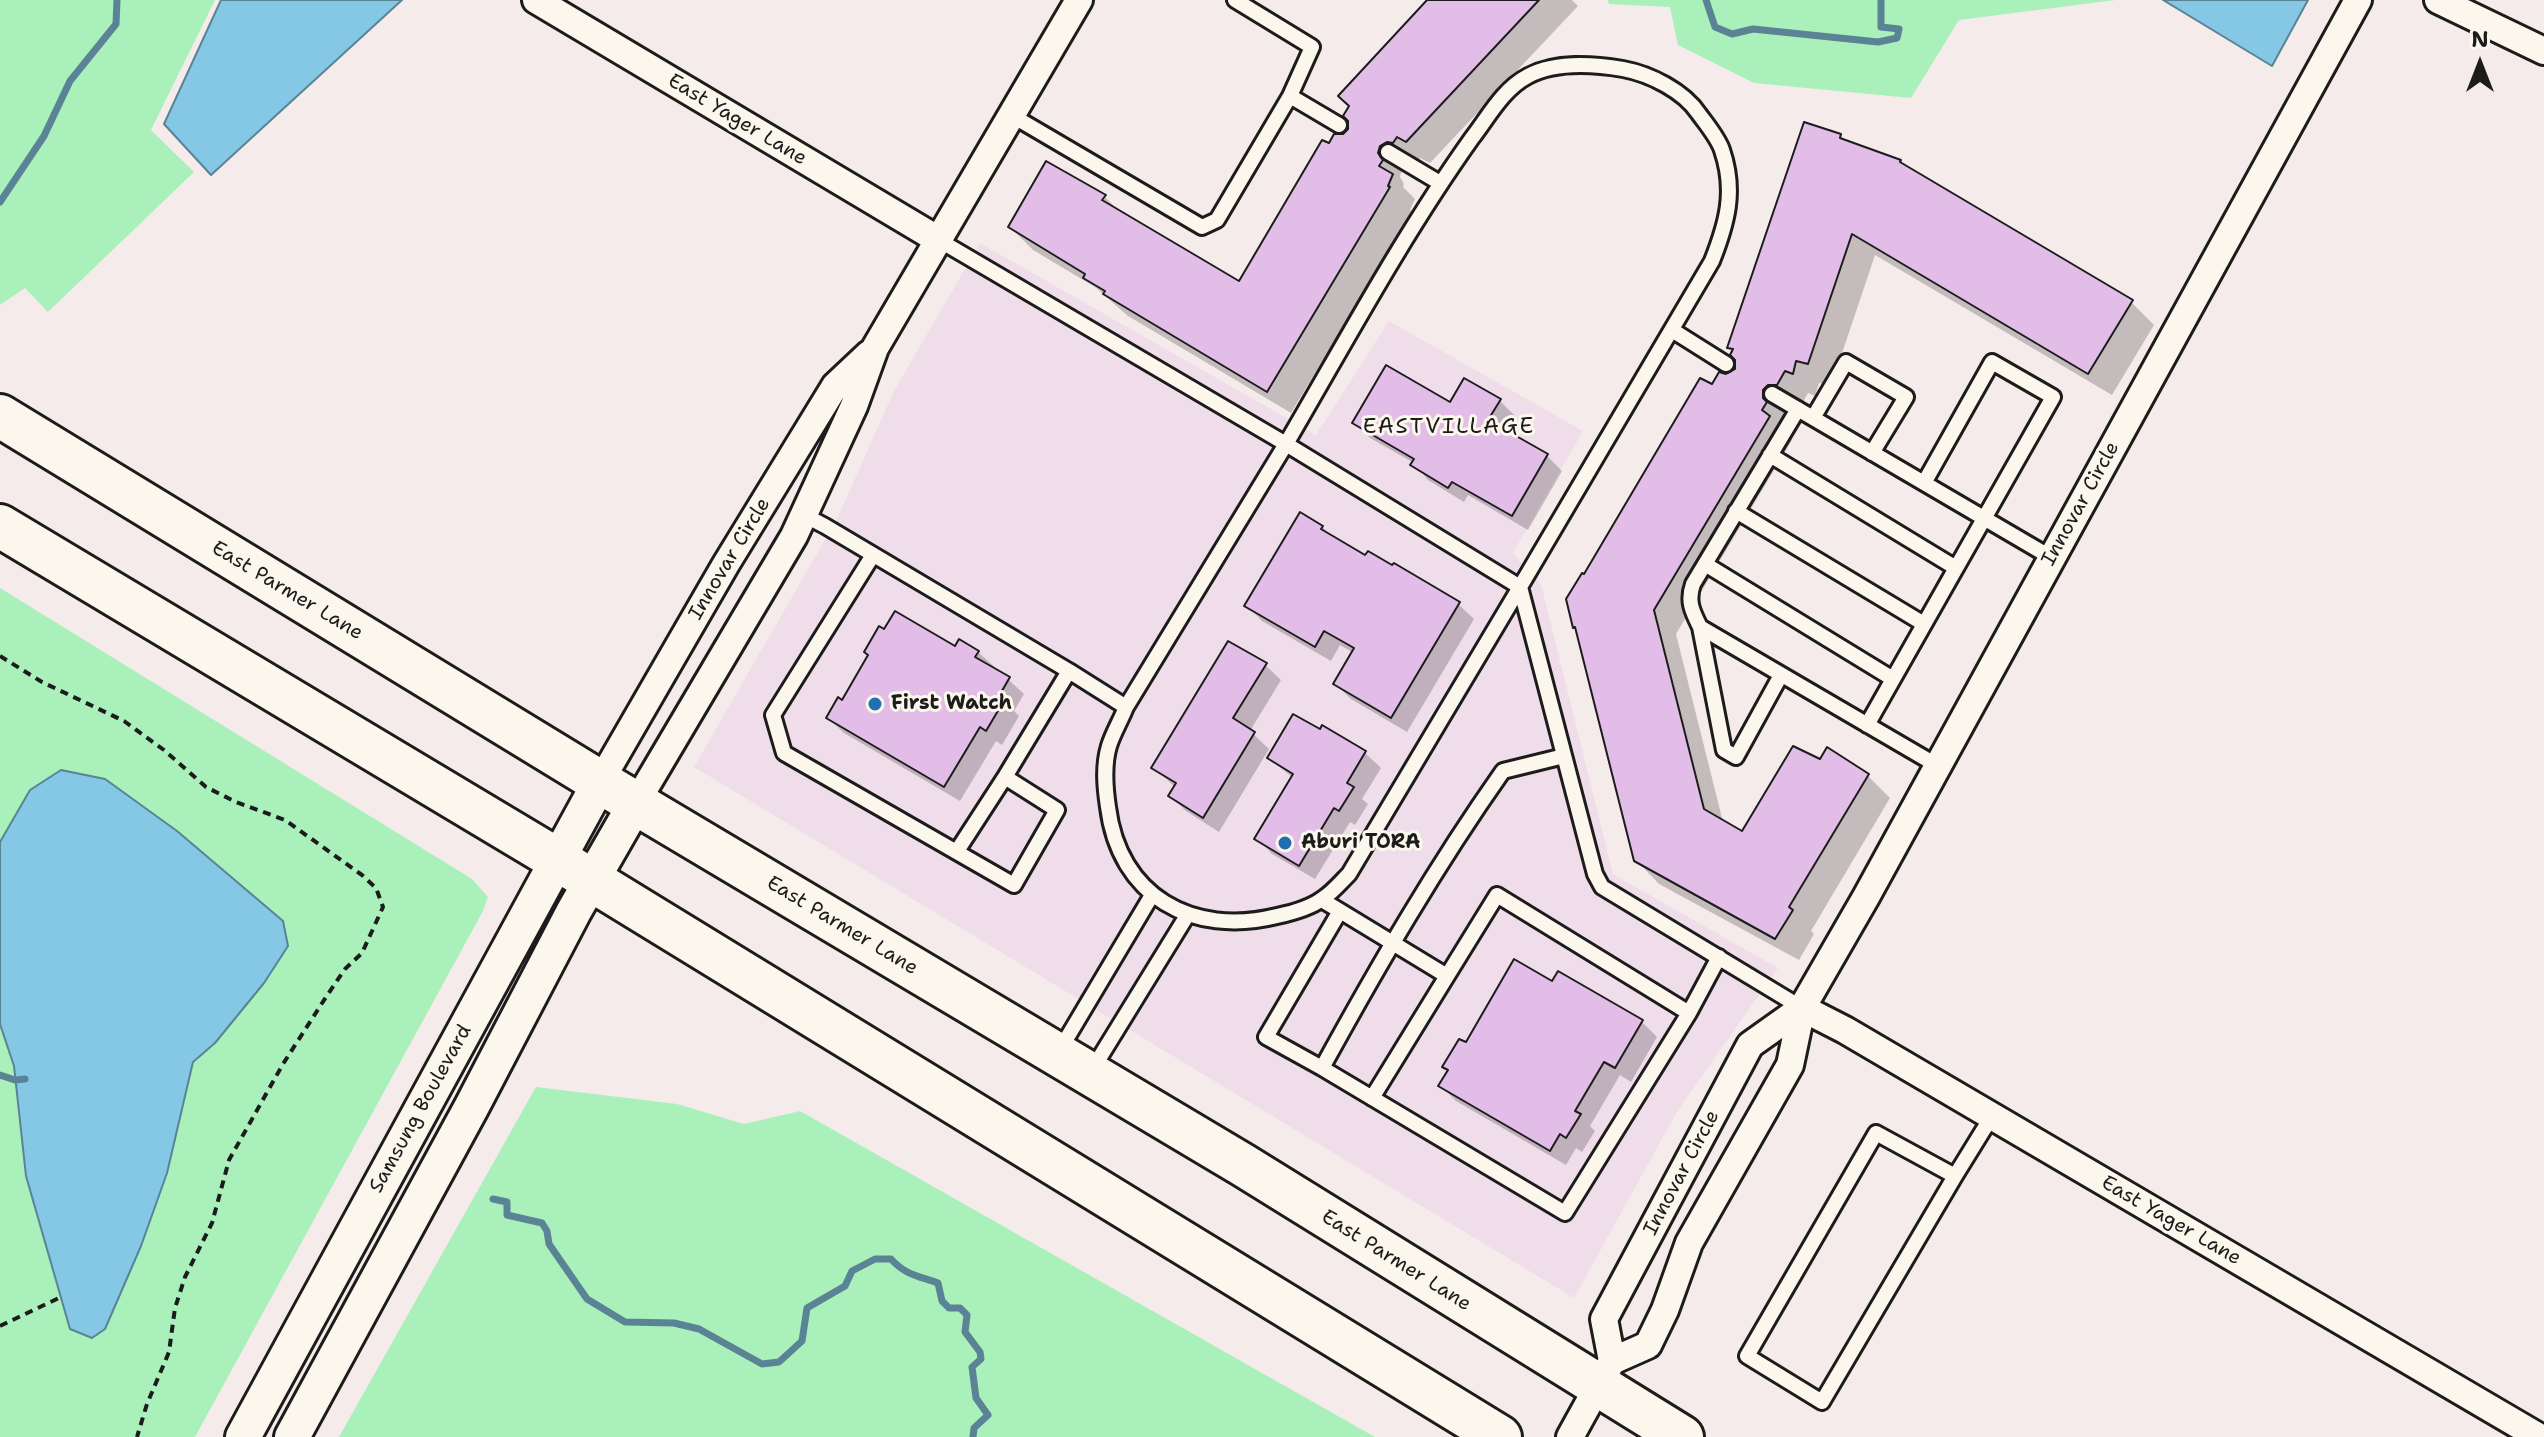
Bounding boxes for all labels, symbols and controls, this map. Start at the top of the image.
north arrow [2440,24,2520,104]
text: N [2471,25,2489,54]
street label: East Yager Lane [663,69,811,171]
district label: EASTVILLAGE [1363,414,1535,440]
street label: Innovar Circle [2037,438,2125,570]
street label: Innovar Circle [684,494,776,624]
street label: East Parmer Lane [207,536,367,646]
place label: First Watch [891,692,1012,716]
marker: First Watch [866,695,884,713]
place label: Aburi TORA [1301,831,1420,855]
marker: Aburi TORA [1276,834,1294,852]
street label: East Parmer Lane [762,871,922,981]
street label: Samsung Boulevard [365,1021,477,1197]
street label: Innovar Circle [1639,1106,1725,1240]
street label: East Yager Lane [2097,1171,2245,1271]
street label: East Parmer Lane [1317,1205,1475,1317]

